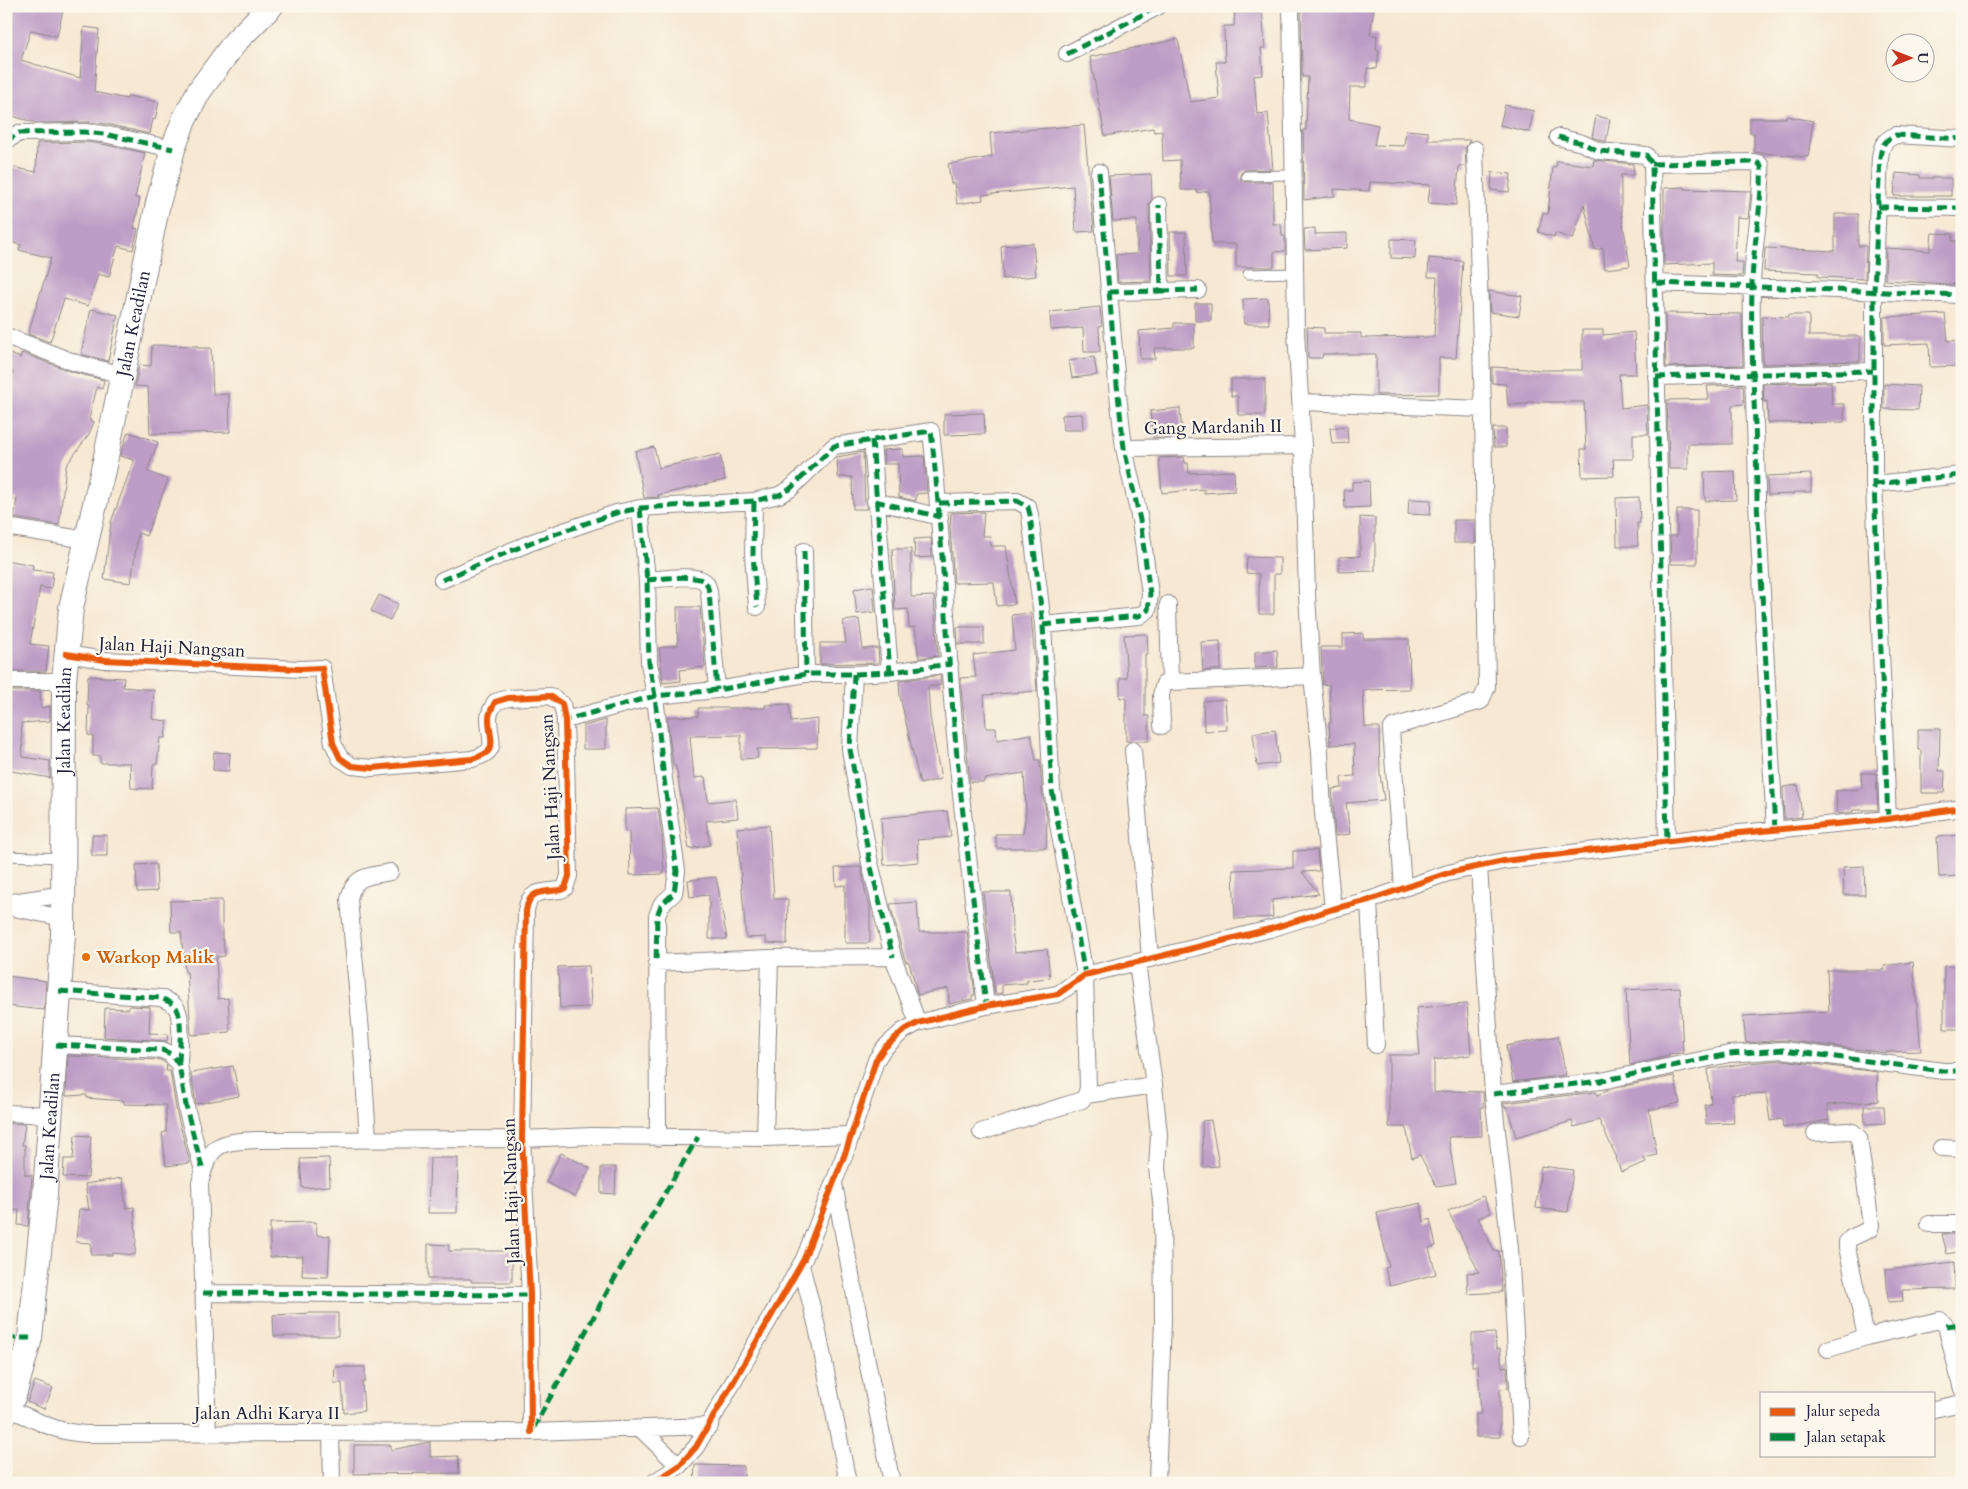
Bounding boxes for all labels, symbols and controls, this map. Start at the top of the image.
north arrow [1886,32,1936,82]
text: U [1913,52,1932,64]
street label: Jalan Keadilan [110,267,157,382]
street label: Gang Mardanih II [1144,414,1282,441]
street label: Jalan Haji Nangsan [95,631,247,664]
street label: Jalan Keadilan [52,664,78,777]
street label: Jalan Haji Nangsan [534,712,567,864]
place label: Warkop Malik [95,945,215,970]
marker: Warkop Malik [80,951,92,963]
street label: Jalan Keadilan [34,1070,66,1184]
street label: Jalan Haji Nangsan [496,1117,527,1268]
legend [1760,1392,1936,1456]
street label: Jalan Adhi Karya II [191,1401,340,1426]
text: Jalur sepeda [1804,1401,1881,1421]
text: Jalan setapak [1804,1427,1886,1447]

